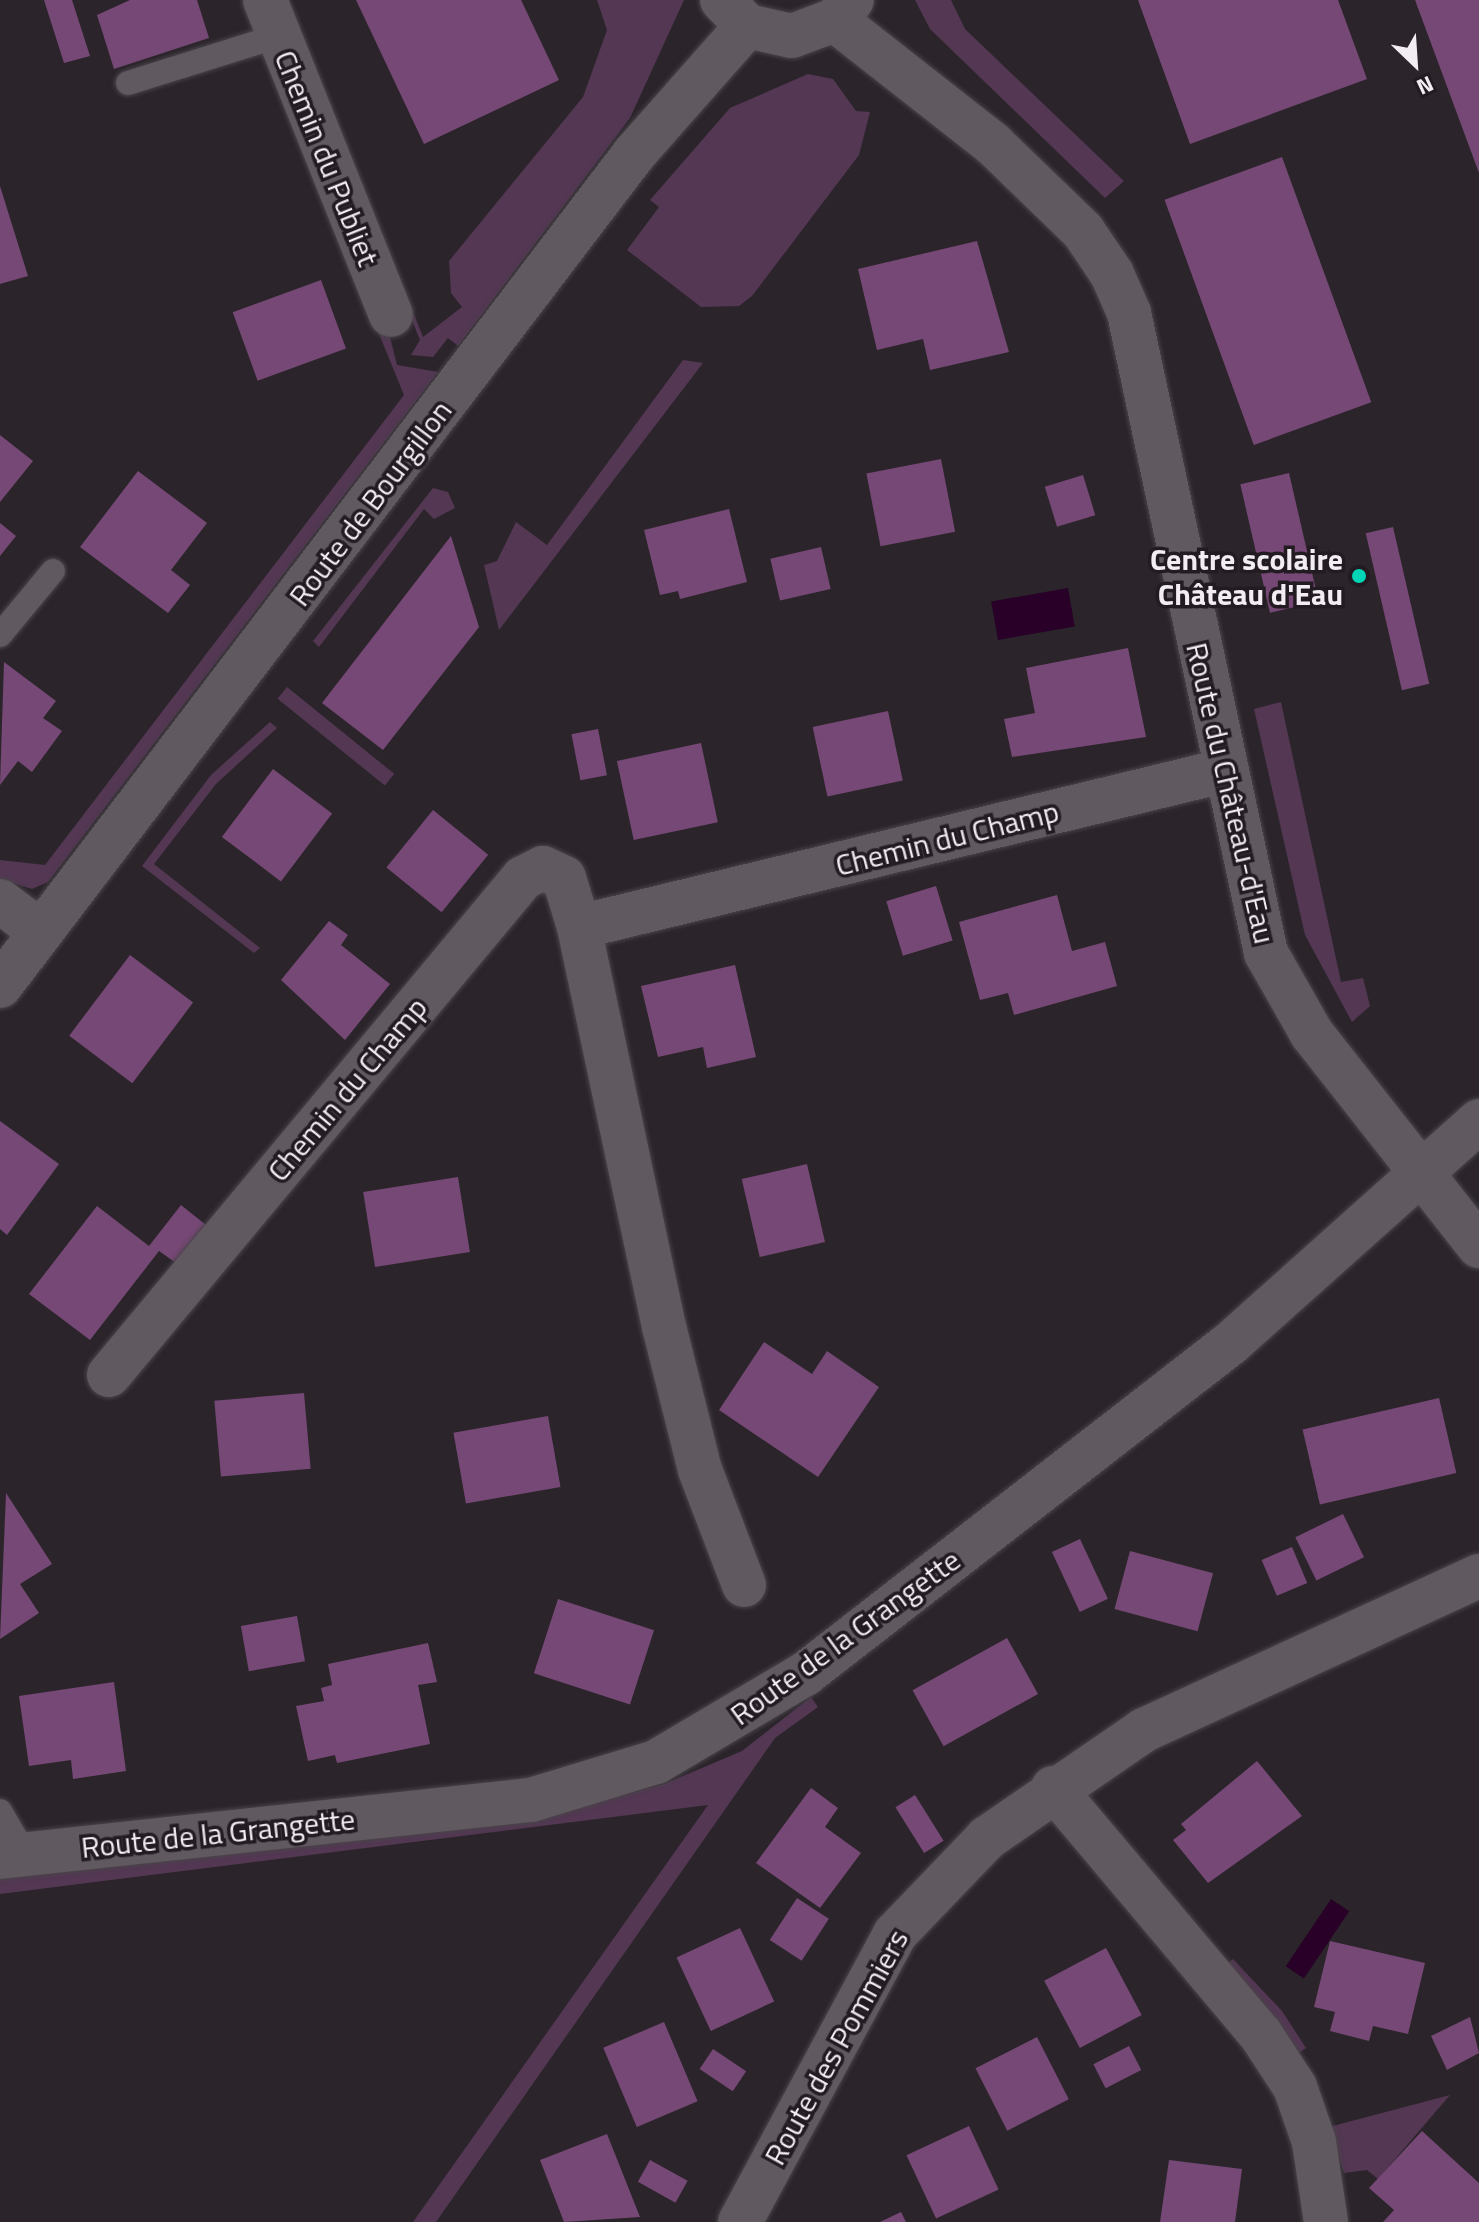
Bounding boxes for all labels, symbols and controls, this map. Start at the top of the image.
north arrow [1375,24,1455,104]
street label: Chemin du Publiet [267,45,387,271]
text: N [1411,67,1439,104]
street label: Route de Bourgillon [281,393,459,613]
place label: Centre scolaire Château d'Eau [1150,541,1343,612]
marker: Centre scolaire Château d'Eau [1350,567,1368,585]
street label: Route du Château-d'Eau [1179,639,1283,947]
street label: Chemin du Champ [832,793,1062,883]
street label: Chemin du Champ [260,990,434,1188]
street label: Route de la Grangette [723,1542,967,1732]
street label: Route de la Grangette [79,1801,357,1865]
street label: Route des Pommiers [756,1923,916,2171]

